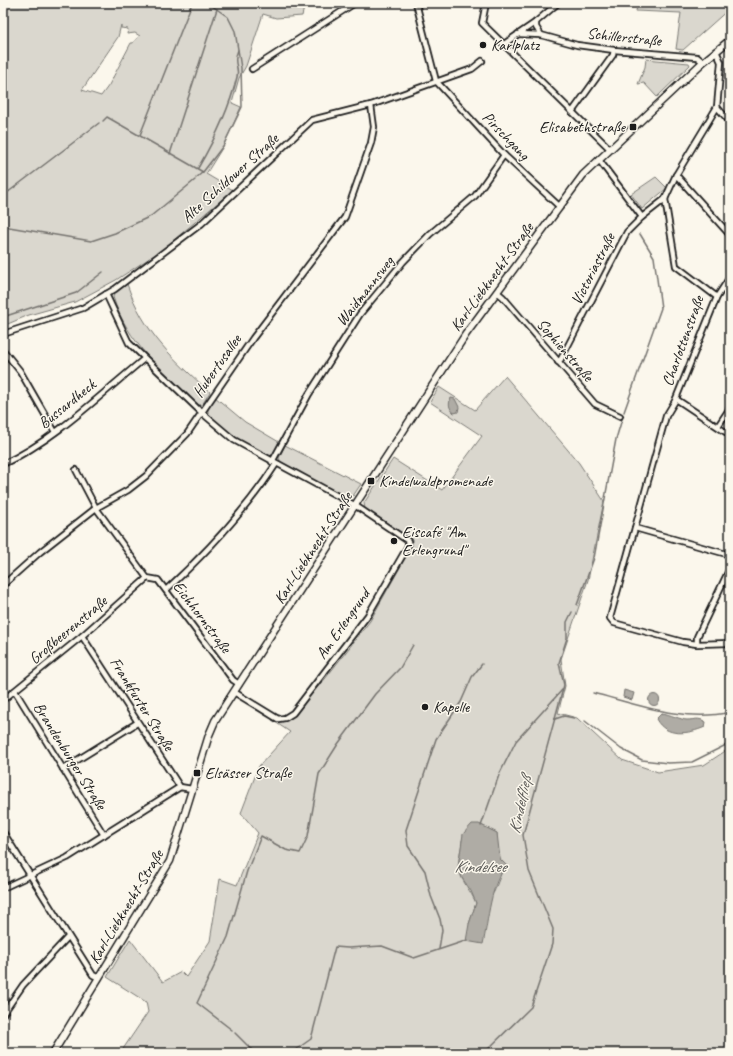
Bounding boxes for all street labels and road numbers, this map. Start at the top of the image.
street label: Schillerstraße [586,23,664,51]
street label: Pirschgang [478,107,535,166]
street label: Alte Schildower Straße [177,128,284,227]
street label: Karl-Liebknecht-Straße [446,217,539,335]
street label: Victoriastraße [566,228,620,308]
street label: Waidmannsweg [332,251,399,330]
street label: Charlottenstraße [658,292,709,389]
street label: Sophienstraße [532,314,599,387]
street label: Hubertusallee [188,329,247,401]
street label: Bussardheck [34,374,101,433]
street label: Karl-Liebknecht-Straße [269,487,358,608]
street label: Eichhornstraße [168,577,237,658]
street label: Am Erlengrund [312,583,376,663]
street label: Großbeerenstraße [25,590,113,669]
street label: Frankfurter Straße [105,653,180,756]
street label: Brandenburger Straße [29,699,112,815]
street label: Karl-Liebknecht-Straße [84,845,169,968]

